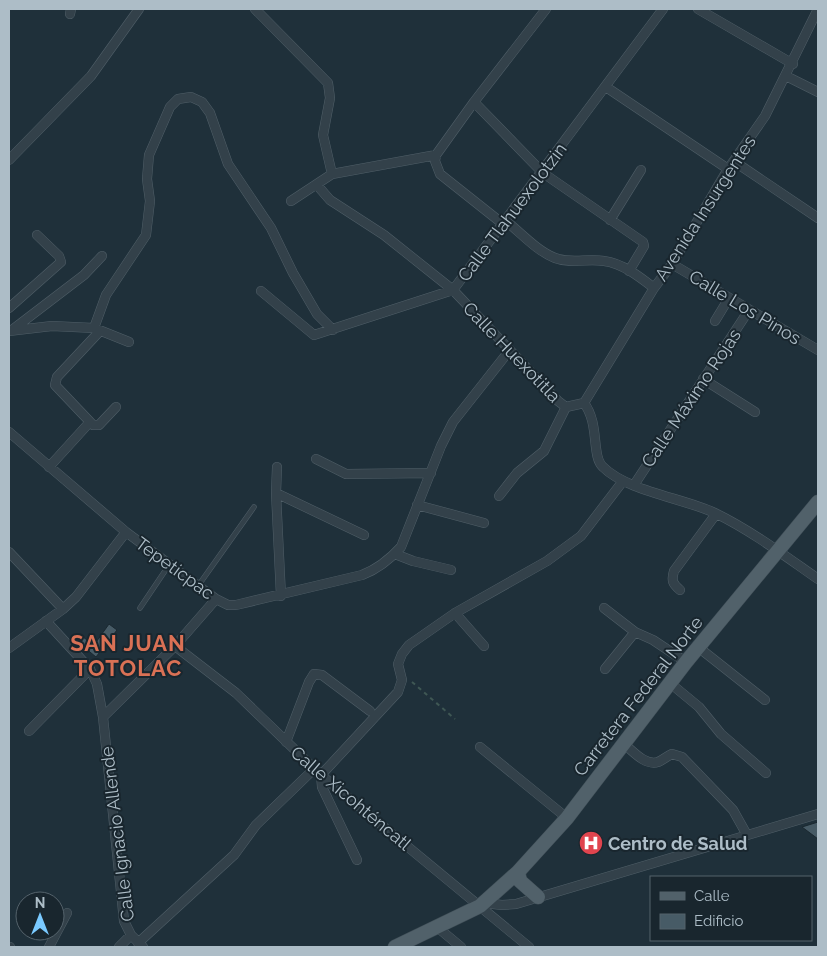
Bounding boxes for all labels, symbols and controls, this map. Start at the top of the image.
street label: Avenida Insurgentes [650,131,760,285]
street label: Calle Tlahuexolotzin [453,139,571,285]
street label: Calle Los Pinos [685,265,805,349]
street label: Calle Huexotitla [459,298,565,406]
street label: Calle Máximo Rojas [637,325,745,471]
street label: Tepeticpac [132,533,218,604]
street label: Carretera Federal Norte [569,612,707,780]
district label: SAN JUAN TOTOLAC [70,630,186,681]
street label: Calle Xicohténcatl [287,742,416,855]
street label: Calle Ignacio Allende [96,745,138,923]
hospital icon: Centro de Salud [578,830,604,856]
place label: Centro de Salud [608,833,747,854]
legend [650,876,812,941]
text: Calle [694,887,730,905]
north arrow [15,891,65,941]
text: N [35,895,45,911]
text: Edificio [694,912,744,930]

